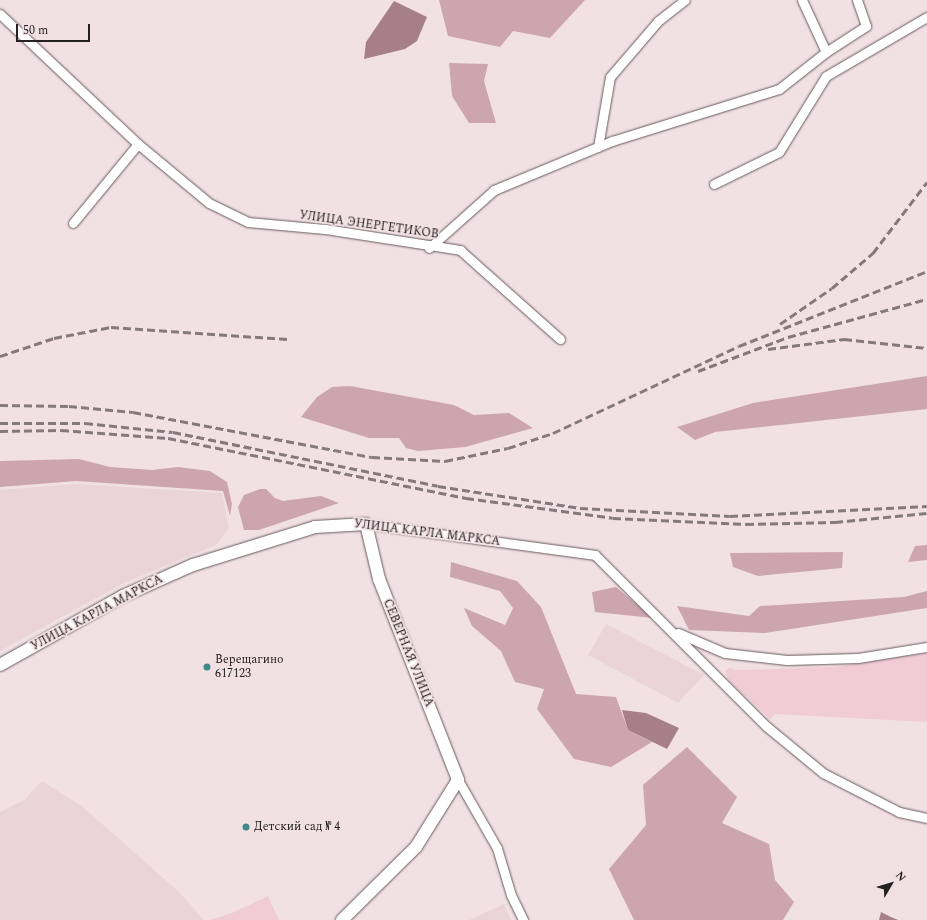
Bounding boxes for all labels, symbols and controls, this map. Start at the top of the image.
scale bar [18,16,92,42]
text: 50 m [23,21,48,40]
street label: УЛИЦА ЭНЕРГЕТИКОВ [298,208,440,242]
street label: УЛИЦА КАРЛА МАРКСА [353,517,501,549]
street label: УЛИЦА КАРЛА МАРКСА [29,572,165,654]
street label: СЕВЕРНАЯ УЛИЦА [380,597,436,709]
place label: Верещагино 617123 [215,653,284,681]
marker: Верещагино 617123 [202,662,212,672]
place label: Детский сад № 4 [254,820,340,834]
marker: Детский сад № 4 [241,822,251,832]
north arrow [871,864,911,904]
text: N [891,868,910,885]

